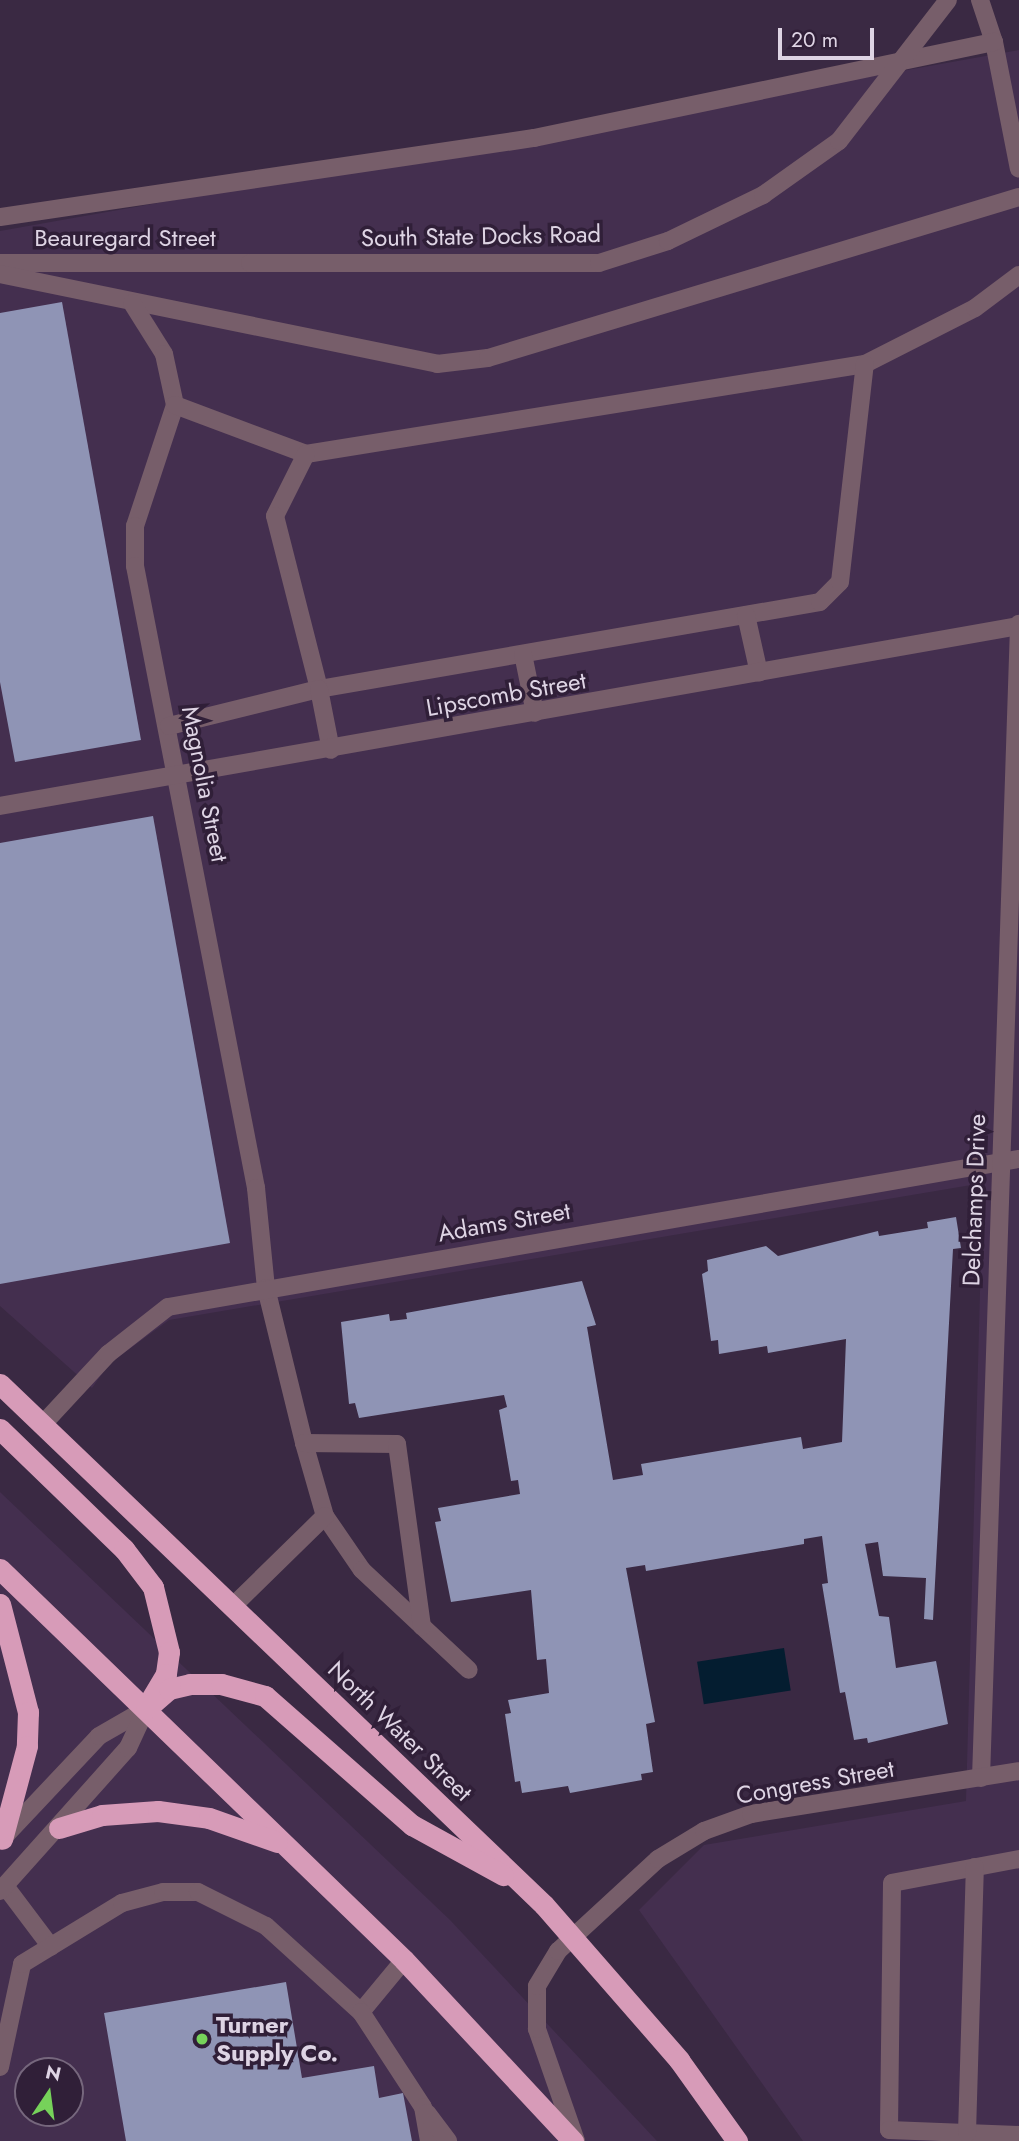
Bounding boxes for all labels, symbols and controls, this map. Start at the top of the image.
scale bar [781,14,877,58]
text: 20 m [791,25,838,55]
street label: South State Docks Road [361,220,601,252]
street label: Beauregard Street [34,224,216,252]
street label: Lipscomb Street [424,666,588,722]
street label: Magnolia Street [176,704,234,864]
street label: Delchamps Drive [957,1113,991,1287]
street label: Adams Street [436,1196,572,1248]
street label: North Water Street [322,1655,478,1807]
street label: Congress Street [734,1754,896,1810]
place label: Turner Supply Co. [216,2011,338,2067]
marker: Turner Supply Co. [194,2031,210,2047]
north arrow [14,2057,84,2127]
text: N [43,2058,64,2088]

